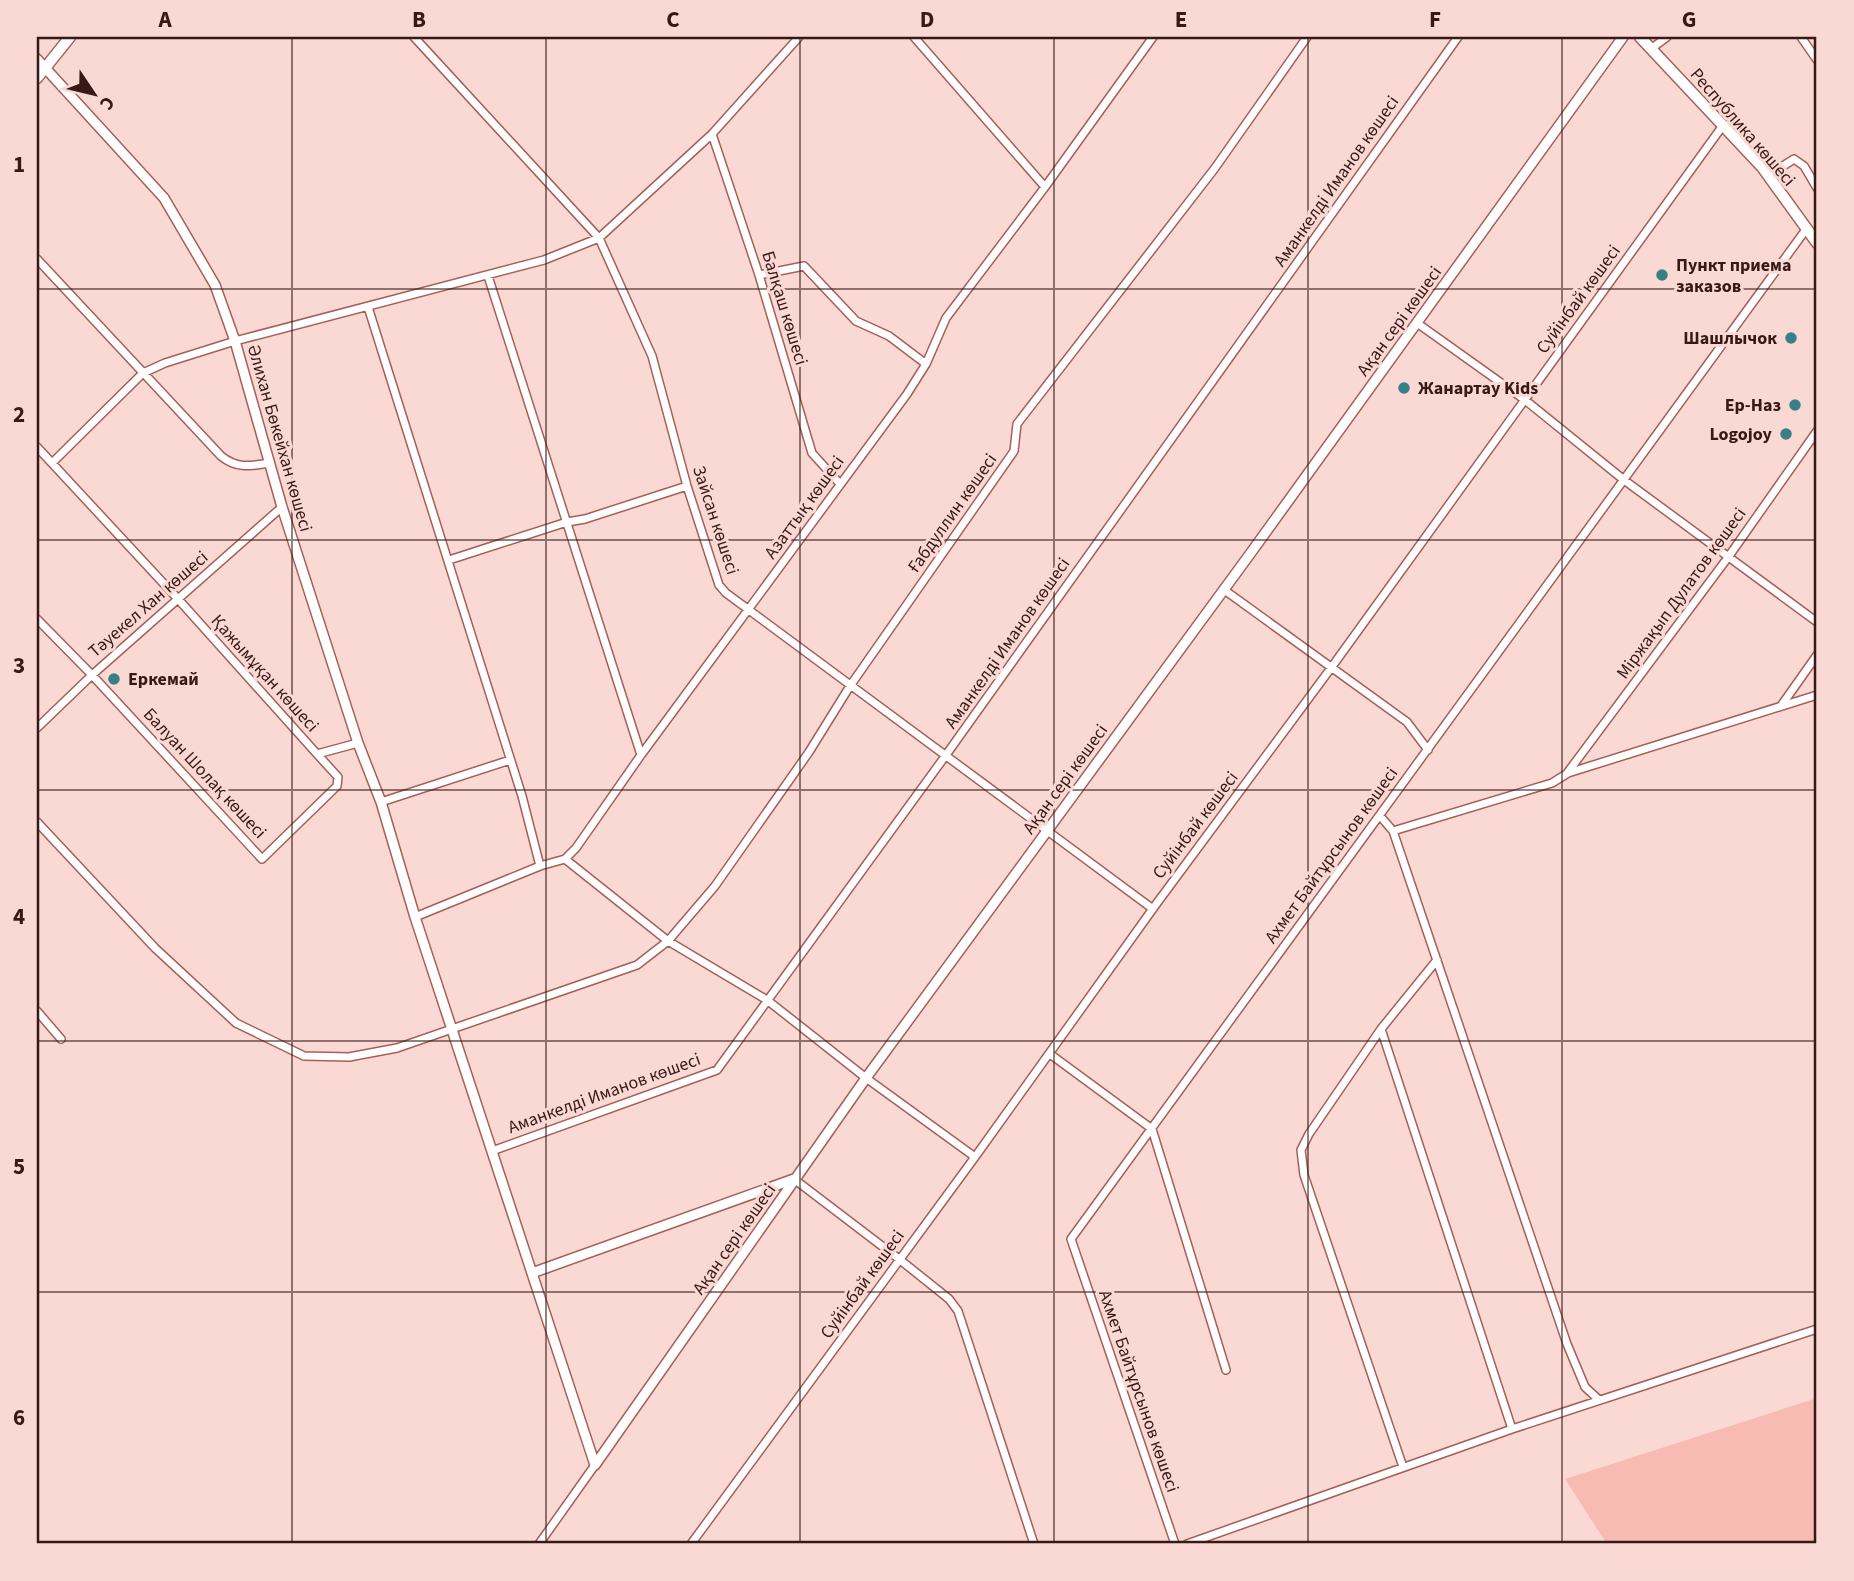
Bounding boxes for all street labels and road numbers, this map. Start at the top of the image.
street label: Республика көшесі [1684,63,1801,192]
street label: Аманкелді Иманов көшесі [1268,91,1405,272]
street label: Суйінбай көшесі [1530,240,1626,359]
street label: Балқаш көшесі [755,248,814,368]
street label: Ақан сері көшесі [1351,261,1448,381]
street label: Әлихан Бөкейхан көшесі [241,341,318,535]
street label: Ғабдуллин көшесі [902,448,1003,578]
street label: Азаттық көшесі [758,451,850,564]
street label: Зайсан көшесі [686,462,745,578]
street label: Міржақып Дулатов көшесі [1611,502,1752,684]
street label: Тәуекел Хан көшесі [83,545,214,664]
street label: Аманкелді Иманов көшесі [939,553,1076,734]
street label: Қажымұқан көшесі [205,609,324,738]
street label: Балуан Шолақ көшесі [137,702,272,844]
street label: Ақан сері көшесі [1017,719,1114,839]
street label: Ахмет Байтұрсынов көшесі [1259,762,1404,949]
street label: Суйінбай көшесі [1147,766,1244,884]
street label: Аманкелді Иманов көшесі [504,1047,704,1140]
street label: Ақан сері көшесі [687,1179,782,1300]
street label: Суйінбай көшесі [814,1225,910,1344]
street label: Ахмет Байтұрсынов көшесі [1092,1287,1185,1496]

